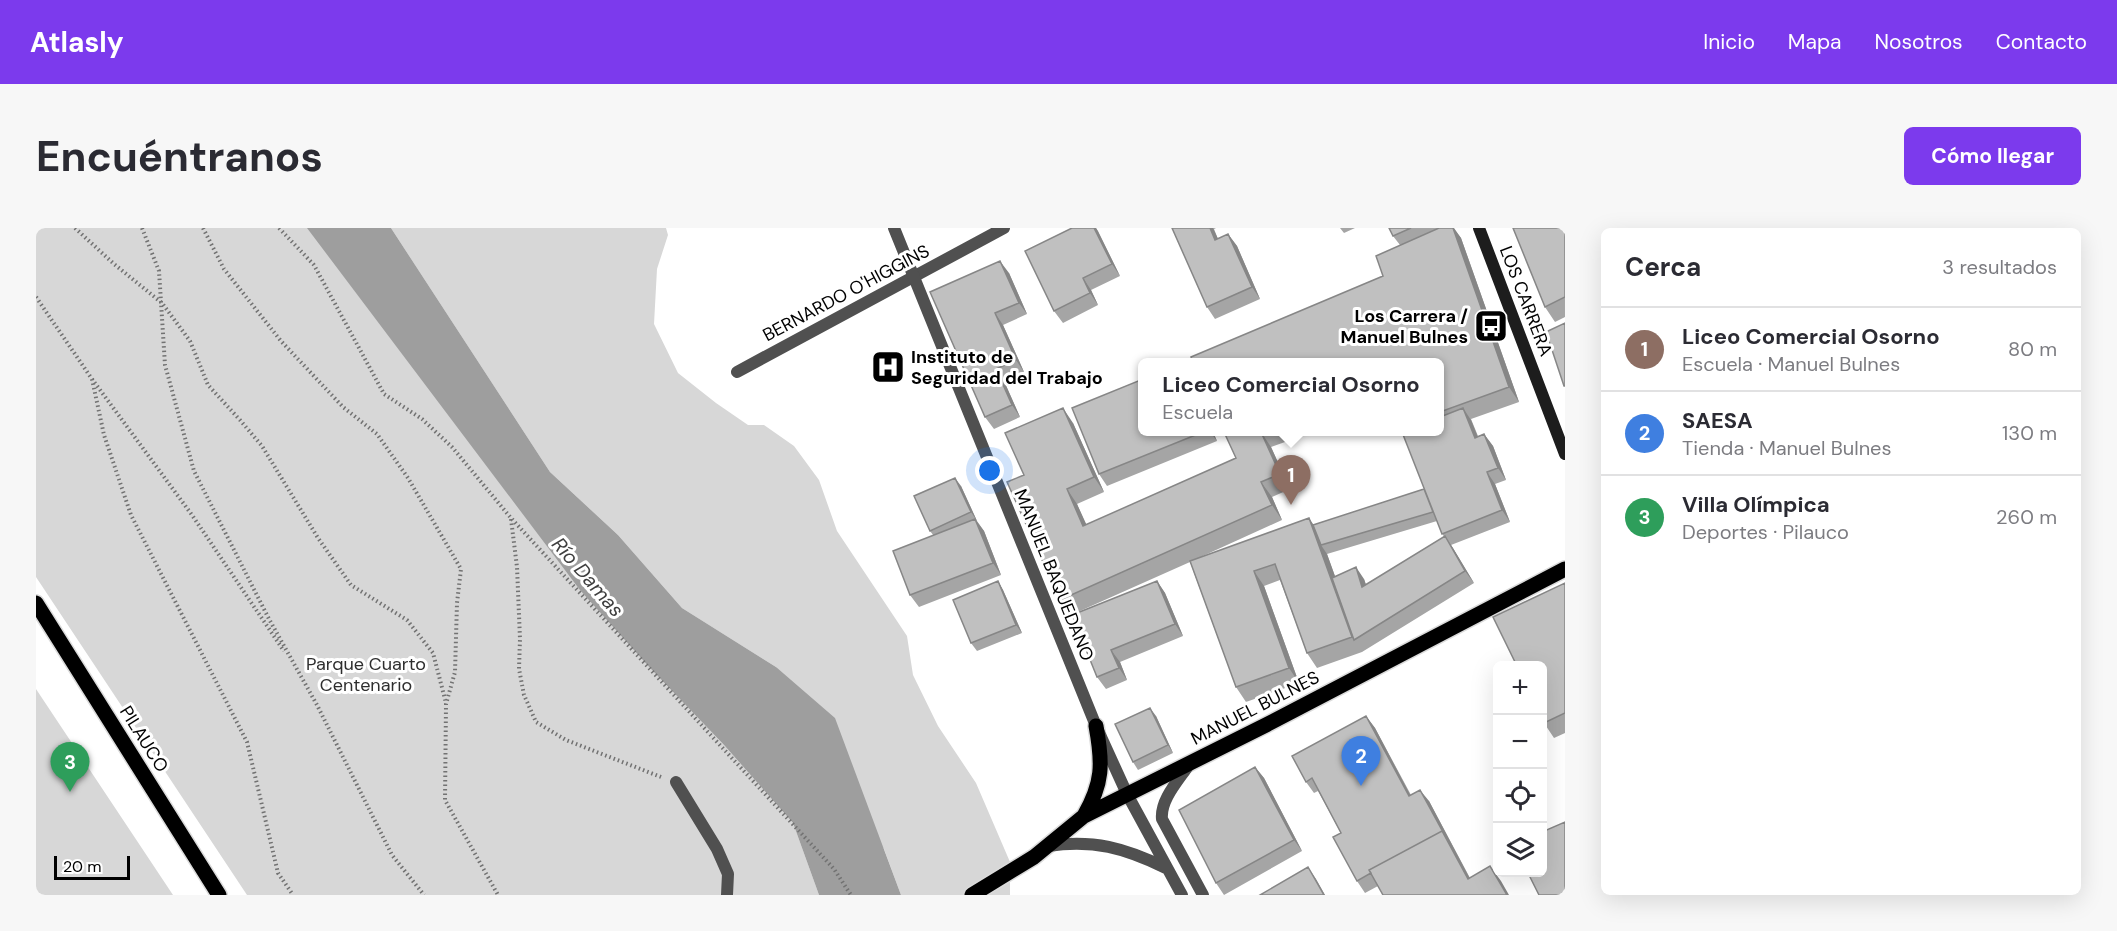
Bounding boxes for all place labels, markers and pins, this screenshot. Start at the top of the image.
place label: Los Carrera / Manuel Bulnes [1341,304,1468,349]
bus stop icon: Los Carrera / Manuel Bulnes [1473,308,1509,344]
place label: Instituto de Seguridad del Trabajo [911,345,1103,390]
hospital icon: Instituto de Seguridad del Trabajo [870,349,906,385]
pin: 1 [1272,456,1310,505]
pin: 2 [1342,736,1380,786]
pin: 3 [51,742,90,792]

